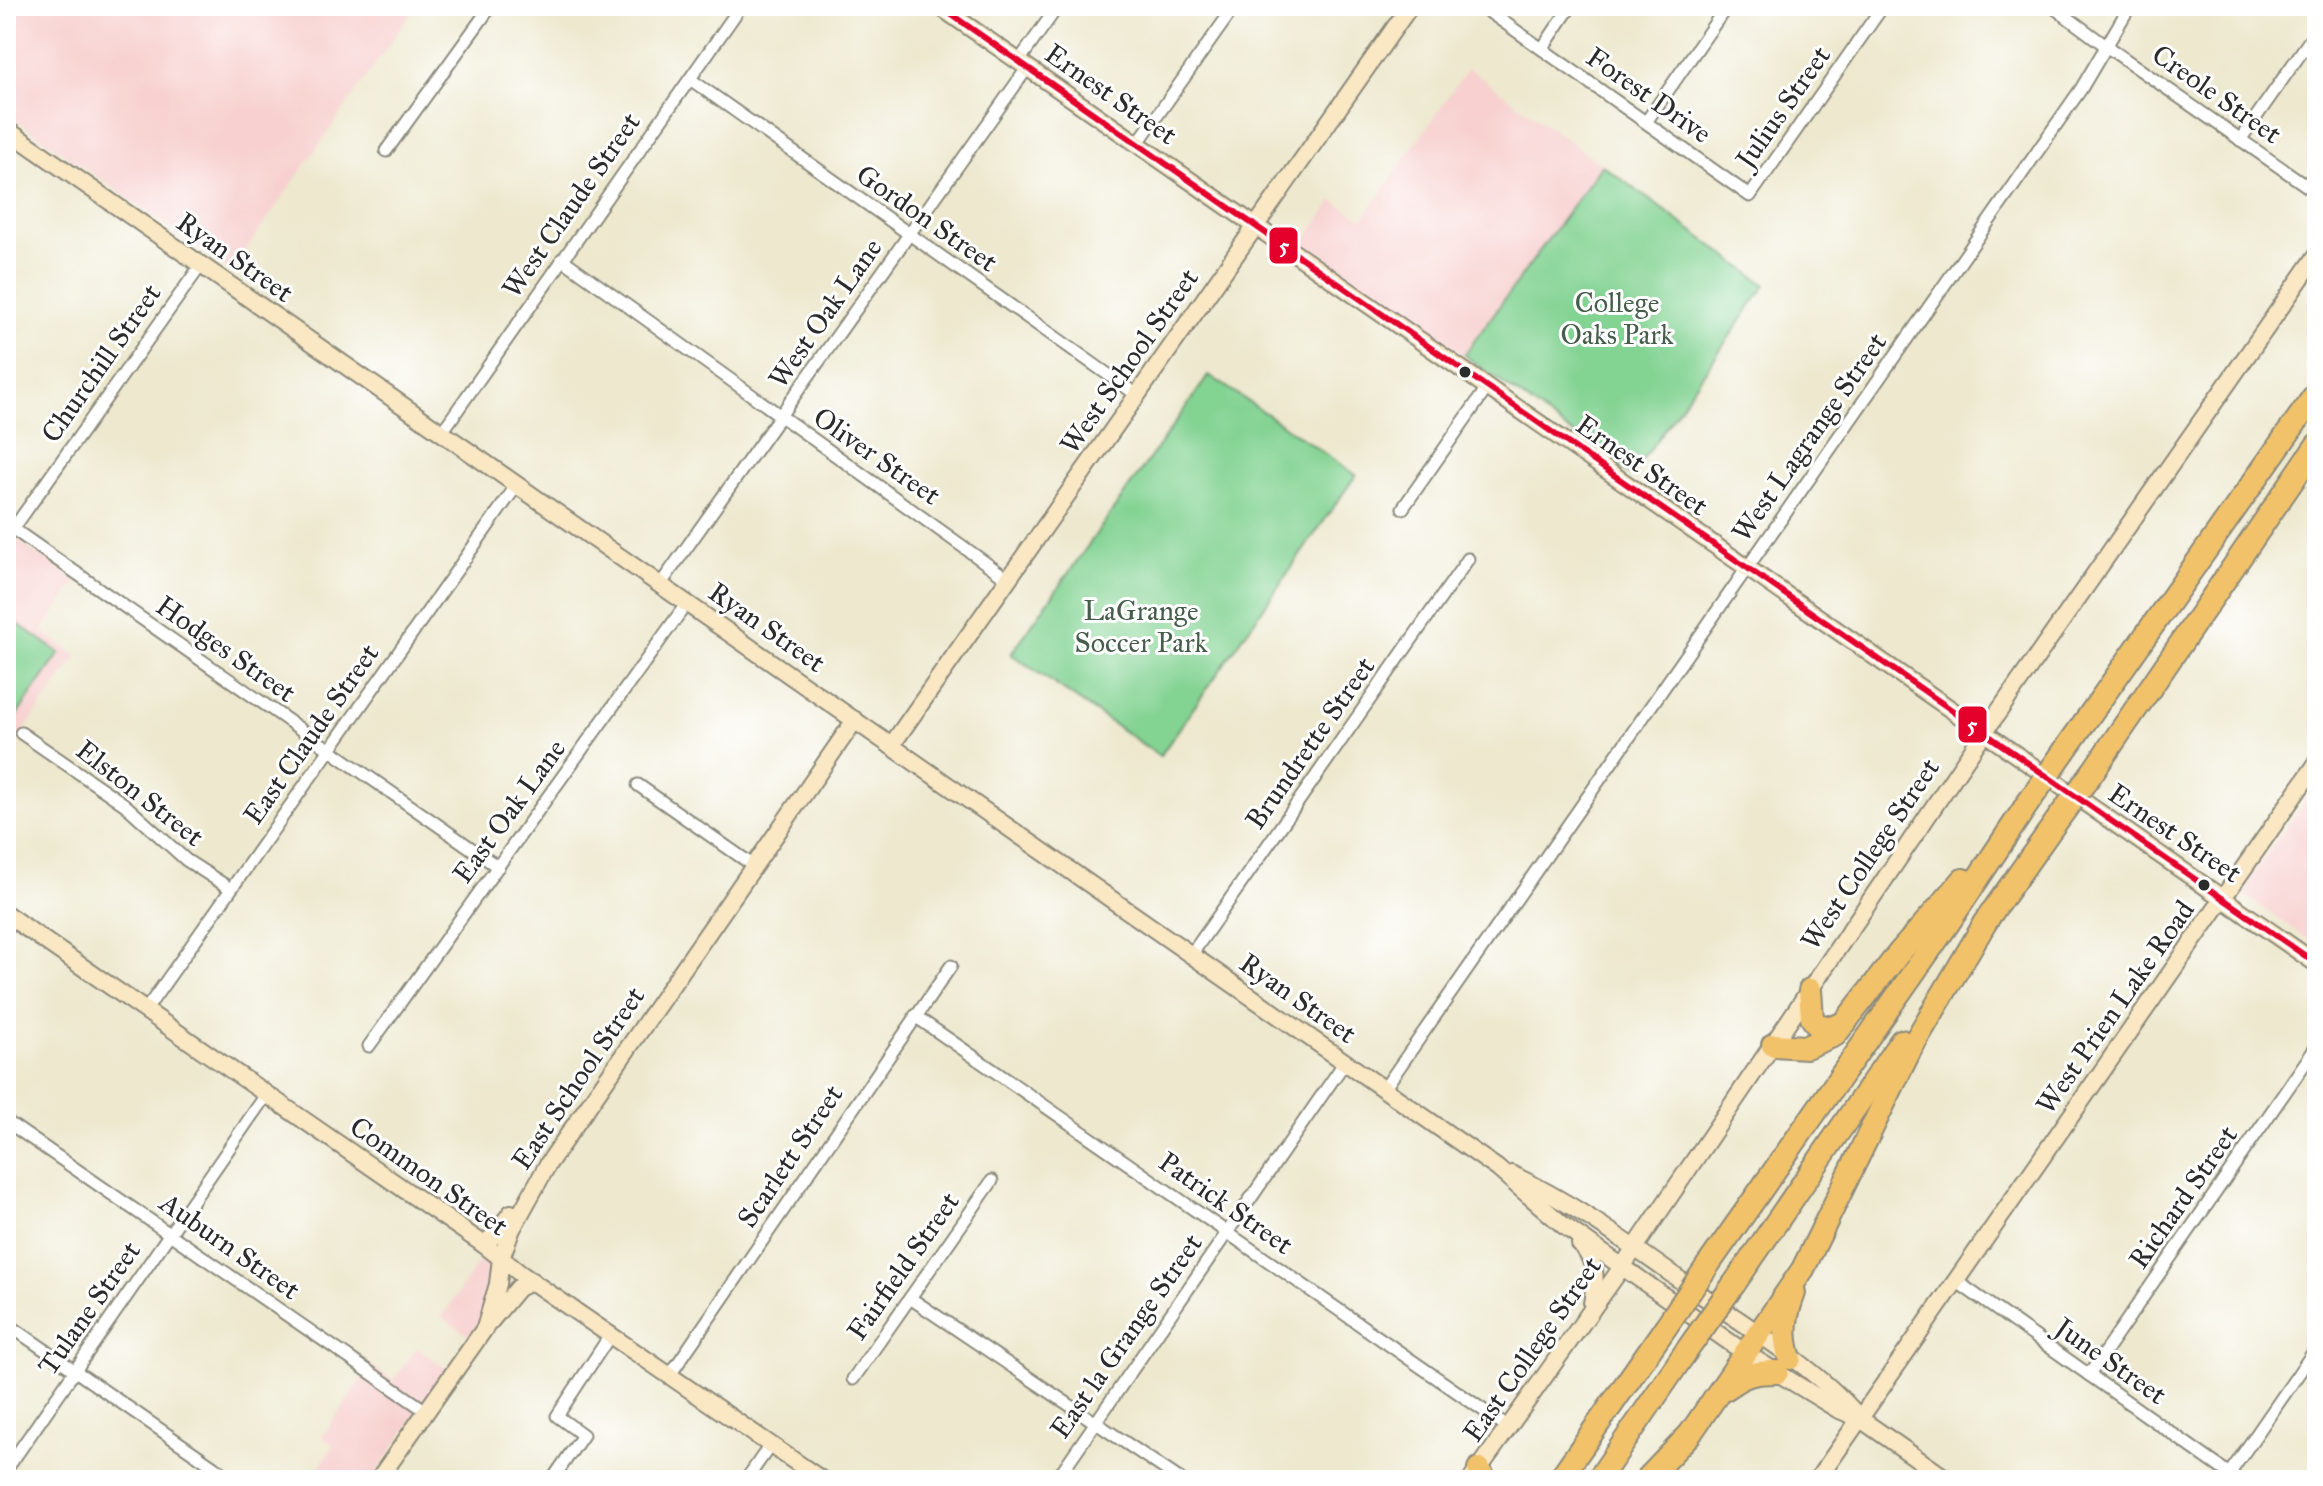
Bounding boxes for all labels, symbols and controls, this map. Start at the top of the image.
street label: Ernest Street [1038,36,1184,152]
street label: Creole Street [2146,37,2289,151]
street label: Forest Drive [1580,39,1718,151]
street label: Julius Street [1726,39,1838,177]
street label: West Claude Street [494,106,648,304]
street label: Gordon Street [850,157,1004,279]
street label: Ryan Street [170,204,300,310]
line badge: 5 [1268,226,1299,265]
street label: West Oak Lane [761,231,889,395]
text: 5 [1279,232,1290,259]
street label: West School Street [1052,261,1206,460]
street label: Churchill Street [33,277,169,449]
park label: College Oaks Park [1560,285,1674,352]
street label: West Lagrange Street [1724,326,1894,548]
unlabelled marker [1457,364,1473,380]
street label: Oliver Street [807,399,947,513]
street label: Ernest Street [1569,407,1715,523]
street label: Ryan Street [702,574,832,680]
street label: Hodges Street [149,588,303,710]
park label: LaGrange Soccer Park [1075,593,1207,660]
street label: East Claude Street [236,637,386,831]
street label: Brundrette Street [1238,650,1382,836]
line badge: 5 [1957,705,1988,744]
text: 5 [1967,711,1978,738]
street label: Elston Street [69,732,211,854]
street label: East Oak Lane [445,732,573,890]
street label: West College Street [1793,751,1947,956]
street label: Ernest Street [2102,776,2248,890]
unlabelled marker [2196,877,2212,893]
street label: West Prien Lake Road [2028,893,2202,1121]
street label: Ryan Street [1233,945,1363,1051]
street label: East School Street [504,980,652,1176]
street label: Scarlett Street [729,1078,851,1234]
street label: Common Street [343,1109,515,1244]
street label: Richard Street [2121,1119,2245,1275]
street label: Patrick Street [1152,1144,1300,1262]
street label: Auburn Street [152,1184,307,1307]
street label: Fairfield Street [839,1185,967,1347]
street label: East la Grange Street [1042,1227,1210,1445]
street label: Tulane Street [30,1234,148,1382]
street label: East College Street [1455,1249,1609,1448]
street label: June Street [2046,1308,2174,1412]

